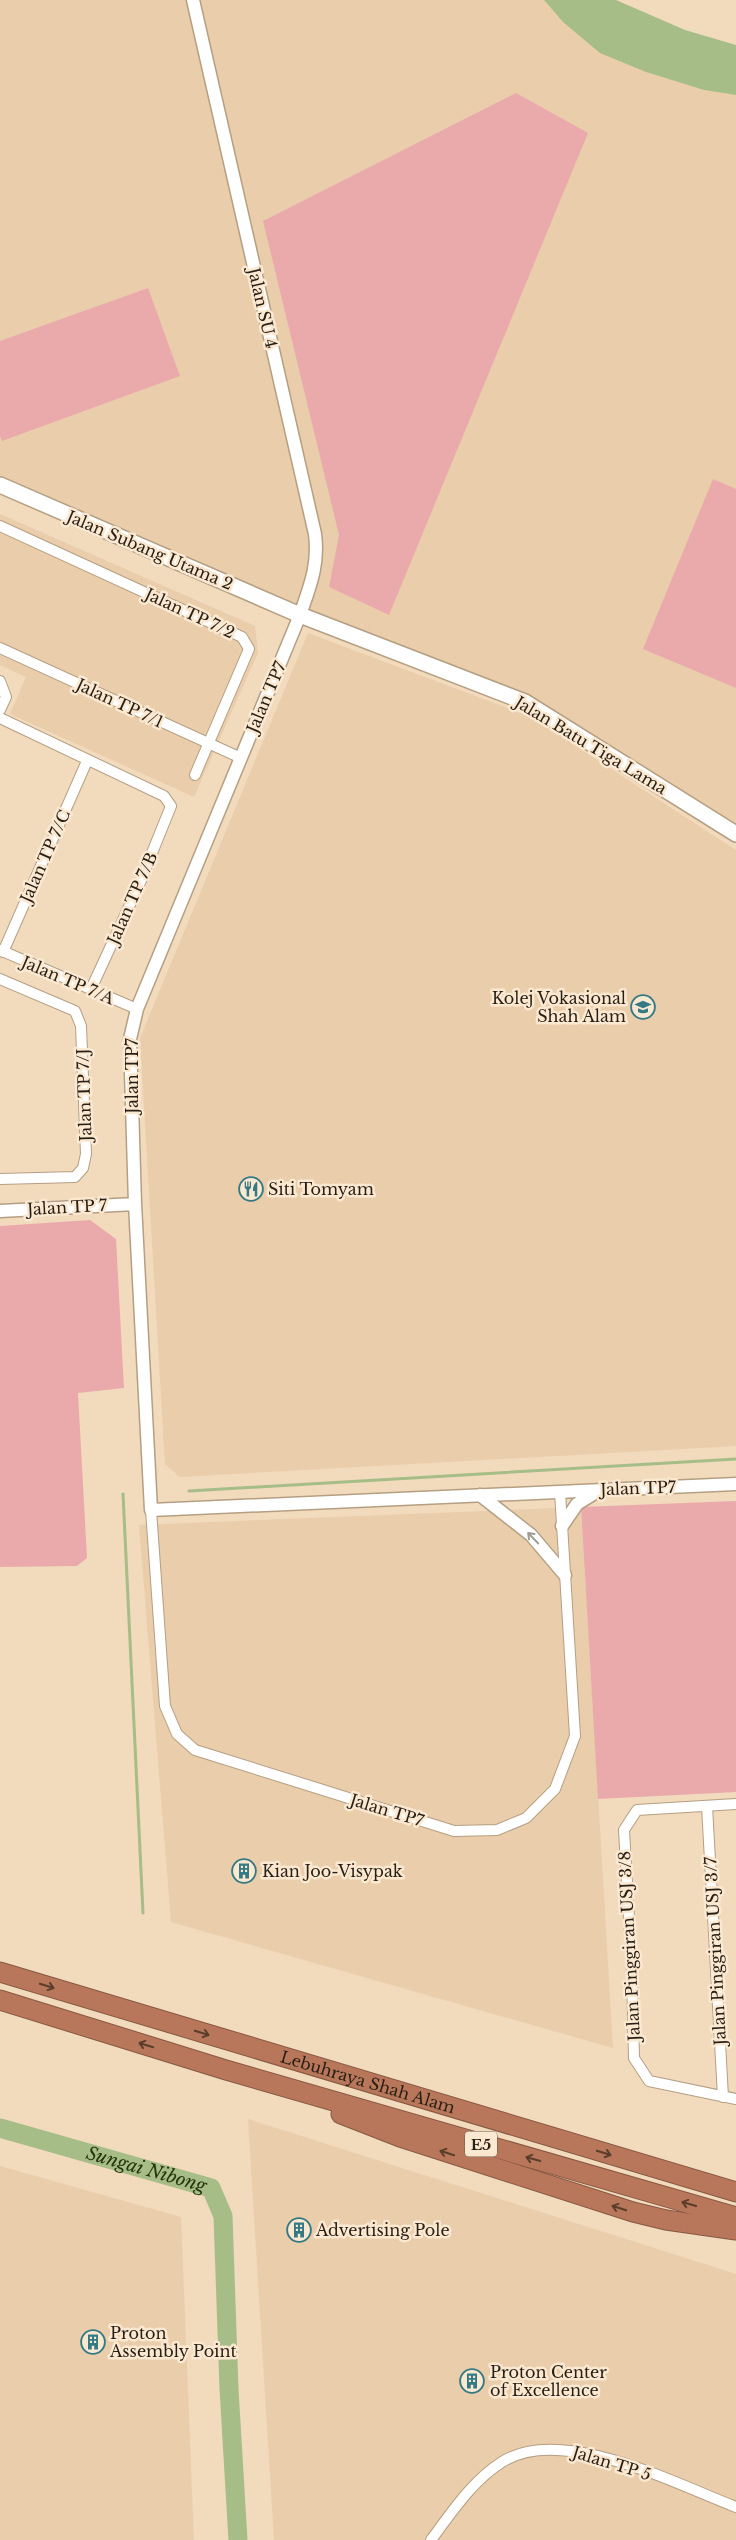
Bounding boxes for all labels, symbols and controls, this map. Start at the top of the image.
street label: Jalan SU 4 [244,264,282,350]
street label: Jalan Subang Utama 2 [62,505,236,594]
street label: Jalan TP 7/2 [140,583,238,642]
street label: Jalan TP7 [241,657,290,738]
street label: Jalan TP 7/1 [71,673,167,732]
street label: Jalan Batu Tiga Lama [510,691,671,798]
street label: Jalan TP 7/C [15,806,74,907]
street label: Jalan TP 7/B [102,849,161,949]
street label: Jalan TP 7/A [17,951,118,1009]
place label: Kolej Vokasional Shah Alam [492,988,626,1026]
school or university icon: Kolej Vokasional Shah Alam [630,994,656,1020]
street label: Jalan TP7 [122,1037,142,1116]
street label: Jalan TP 7/J [72,1048,96,1144]
restaurant icon: Siti Tomyam [238,1176,264,1202]
place label: Siti Tomyam [268,1179,374,1199]
street label: Jalan TP 7 [25,1195,108,1219]
street label: Jalan TP7 [598,1477,677,1499]
one-way arrow [527,1531,539,1544]
street label: Jalan TP7 [346,1789,427,1831]
street label: Jalan Pinggiran USJ 3/8 [614,1850,644,2044]
street label: Jalan Pinggiran USJ 3/7 [700,1855,730,2048]
building icon: Kian Joo-Visypak [231,1858,257,1884]
place label: Kian Joo-Visypak [262,1861,403,1881]
one-way arrow [38,1982,54,1992]
one-way arrow [194,2028,210,2038]
one-way arrow [138,2040,154,2050]
street label: Lebuhraya Shah Alam [278,2046,458,2118]
road number: E5 [465,2132,497,2156]
water label: Sungai Nibong [84,2142,210,2197]
one-way arrow [440,2147,456,2157]
one-way arrow [596,2149,612,2159]
one-way arrow [525,2153,541,2163]
one-way arrow [682,2198,698,2208]
one-way arrow [611,2202,627,2212]
building icon: Advertising Pole [286,2217,312,2243]
place label: Advertising Pole [315,2220,450,2240]
place label: Proton Assembly Point [109,2323,237,2361]
building icon: Proton Assembly Point [80,2329,106,2355]
place label: Proton Center of Excellence [490,2362,607,2400]
building icon: Proton Center of Excellence [459,2368,485,2394]
street label: Jalan TP 5 [568,2441,654,2484]

